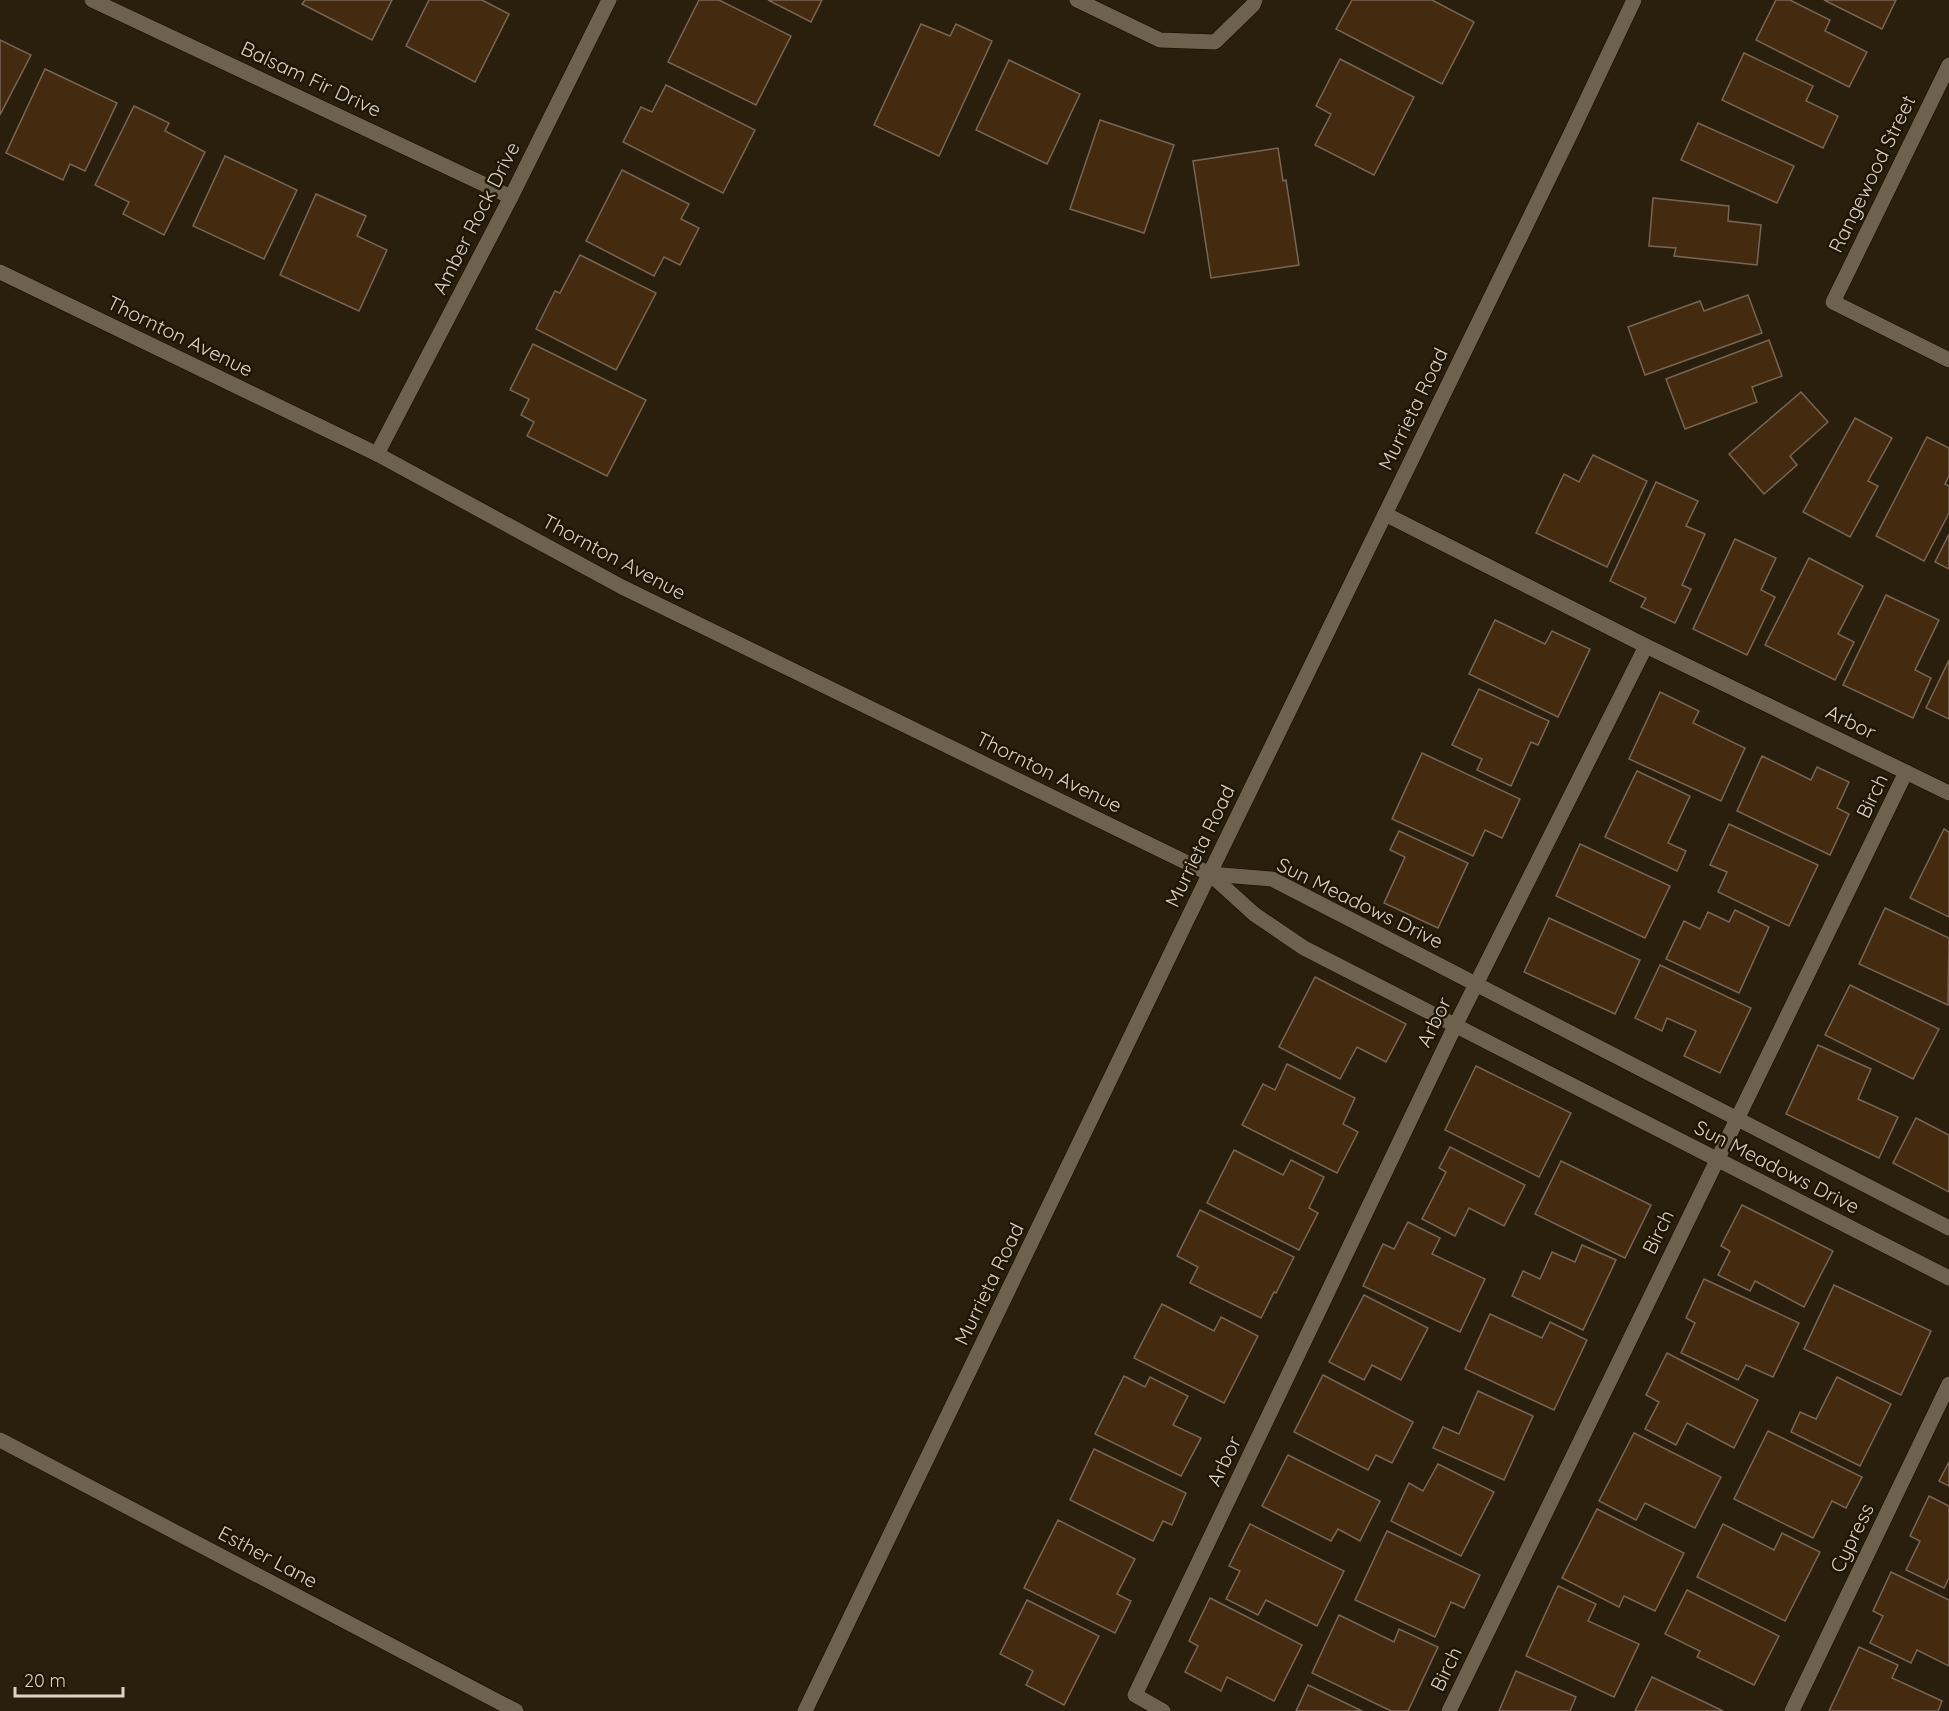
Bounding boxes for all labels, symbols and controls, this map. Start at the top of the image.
street label: Balsam Fir Drive [237,35,385,122]
street label: Rangewood Street [1823,91,1921,257]
street label: Amber Rock Drive [426,137,525,298]
street label: Thornton Avenue [103,289,257,382]
street label: Murrieta Road [1372,344,1453,474]
street label: Thornton Avenue [538,508,690,605]
street label: Arbor [1822,699,1881,744]
street label: Thornton Avenue [972,725,1126,818]
street label: Birch [1850,770,1893,822]
street label: Murrieta Road [1159,781,1240,911]
street label: Sun Meadows Drive [1273,851,1447,954]
street label: Arbor [1411,992,1456,1051]
street label: Sun Meadows Drive [1691,1114,1864,1219]
street label: Birch [1636,1206,1679,1258]
street label: Murrieta Road [948,1219,1029,1349]
street label: Arbor [1201,1431,1246,1490]
street label: Cypress [1824,1499,1879,1576]
street label: Esther Lane [214,1520,322,1593]
street label: Birch [1424,1643,1467,1695]
scale bar [15,1660,123,1698]
text: 20 m [24,1669,66,1692]

